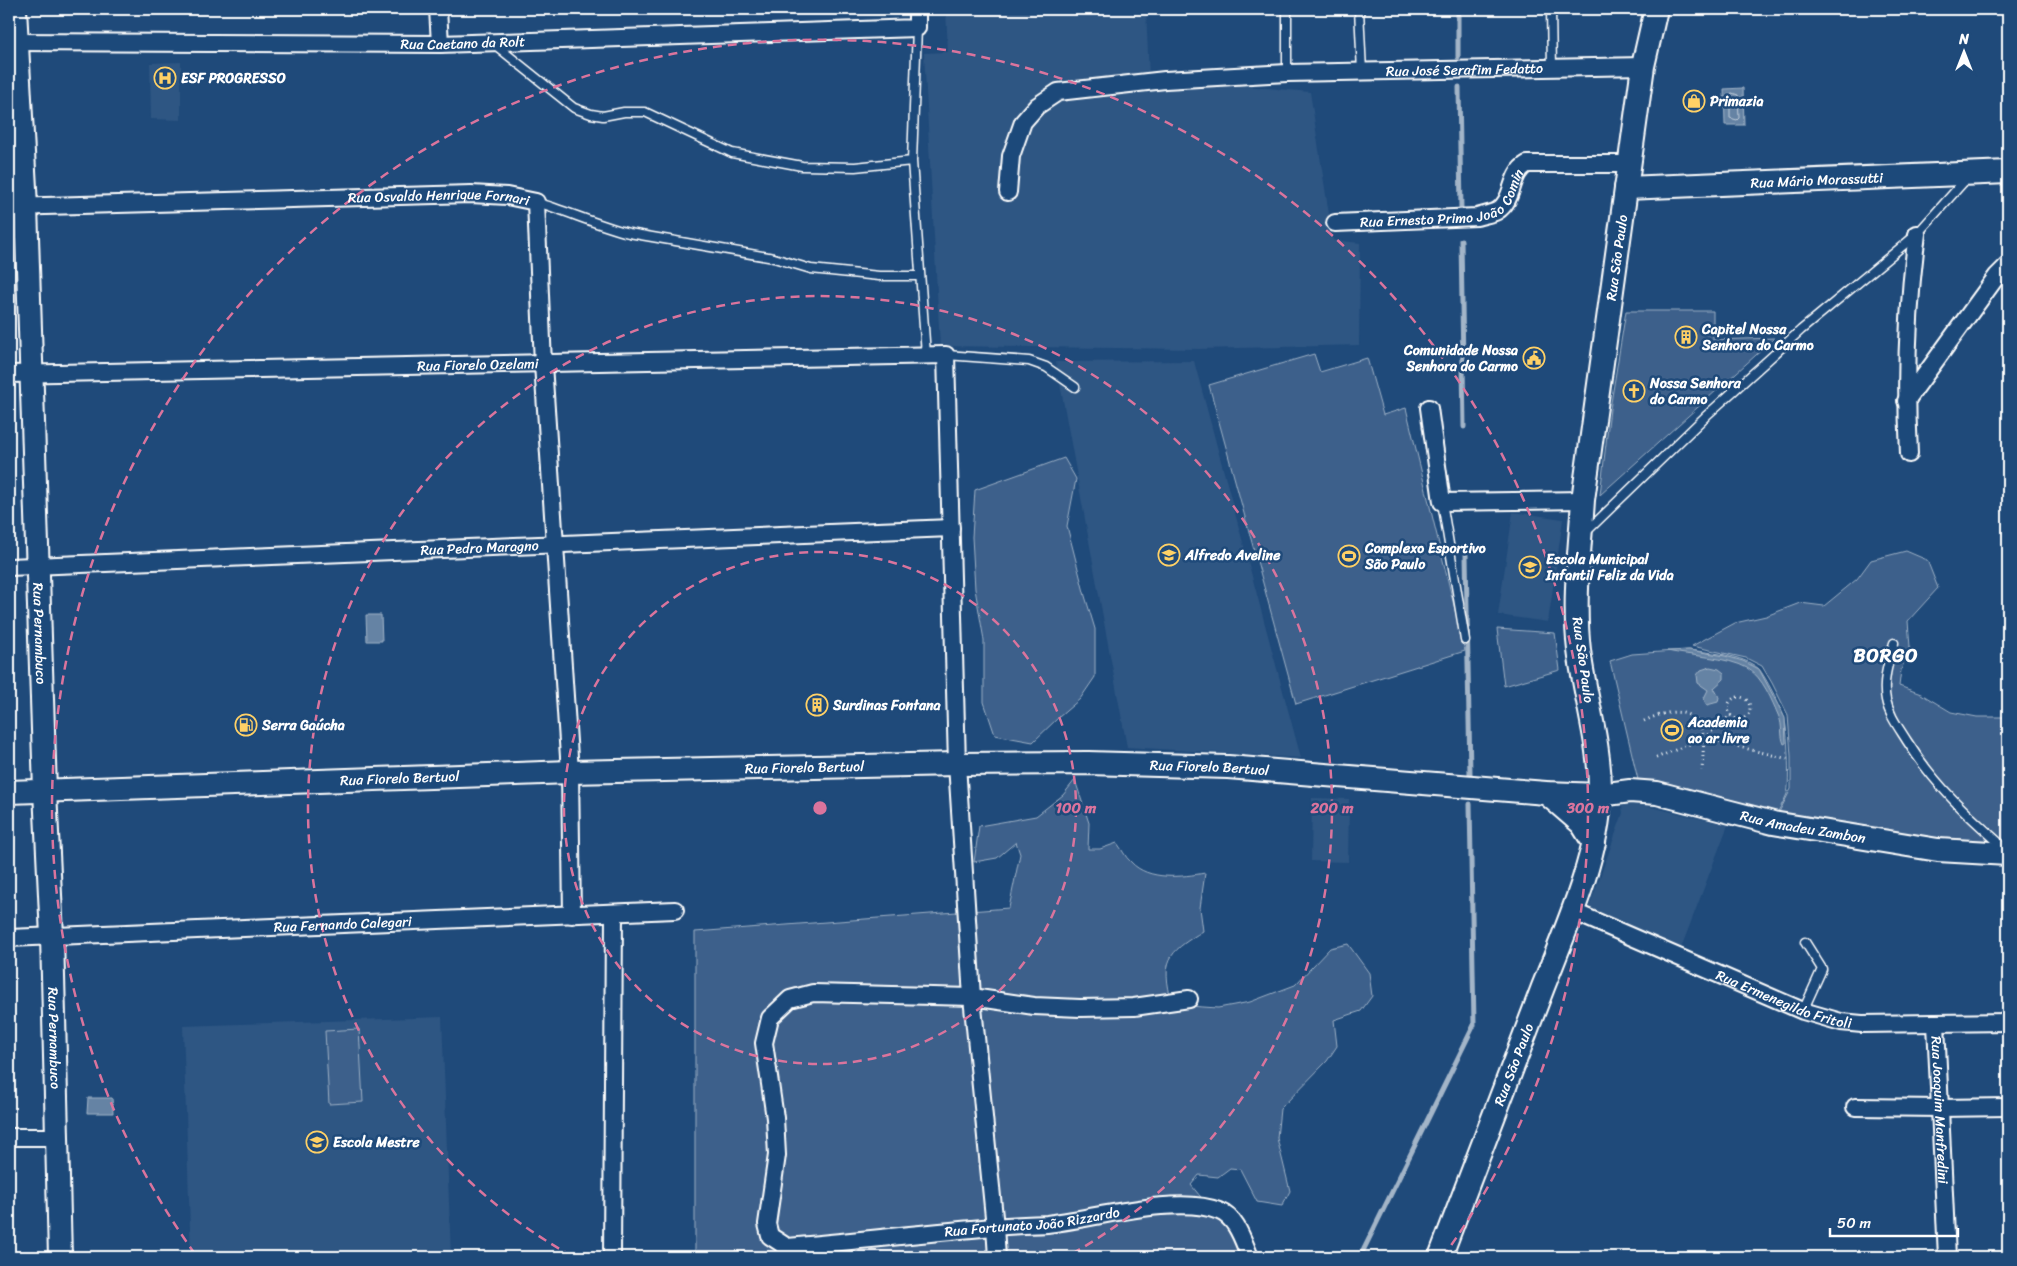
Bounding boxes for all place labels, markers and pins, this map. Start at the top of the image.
hospital icon: ESF PROGRESSO [153,66,177,90]
place label: ESF PROGRESSO [181,66,286,91]
shop icon: Primazia [1682,89,1706,113]
place label: Primazia [1710,89,1763,114]
place label: Capitel Nossa Senhora do Carmo [1701,317,1814,358]
building icon: Capitel Nossa Senhora do Carmo [1674,325,1698,349]
place label: Comunidade Nossa Senhora do Carmo [1403,338,1518,379]
public building icon: Comunidade Nossa Senhora do Carmo [1522,346,1546,370]
place label: Nossa Senhora do Carmo [1649,371,1742,412]
church icon: Nossa Senhora do Carmo [1622,379,1646,403]
place label: Complexo Esportivo São Paulo [1364,536,1486,577]
school or university icon: Alfredo Aveline [1157,543,1181,567]
place label: Alfredo Aveline [1184,543,1281,568]
sports icon: Complexo Esportivo São Paulo [1337,544,1361,568]
place label: Escola Municipal Infantil Feliz da Vida [1545,547,1674,588]
school or university icon: Escola Municipal Infantil Feliz da Vida [1518,555,1542,579]
building icon: Surdinas Fontana [805,693,829,717]
place label: Surdinas Fontana [832,693,941,718]
place label: Academia ao ar livre [1687,710,1750,751]
fuel station icon: Serra Gaúcha [234,713,258,737]
place label: Serra Gaúcha [261,713,345,738]
sports icon: Academia ao ar livre [1660,718,1684,742]
centre of rings [811,799,829,817]
school or university icon: Escola Mestre [305,1130,329,1154]
place label: Escola Mestre [333,1130,420,1155]

